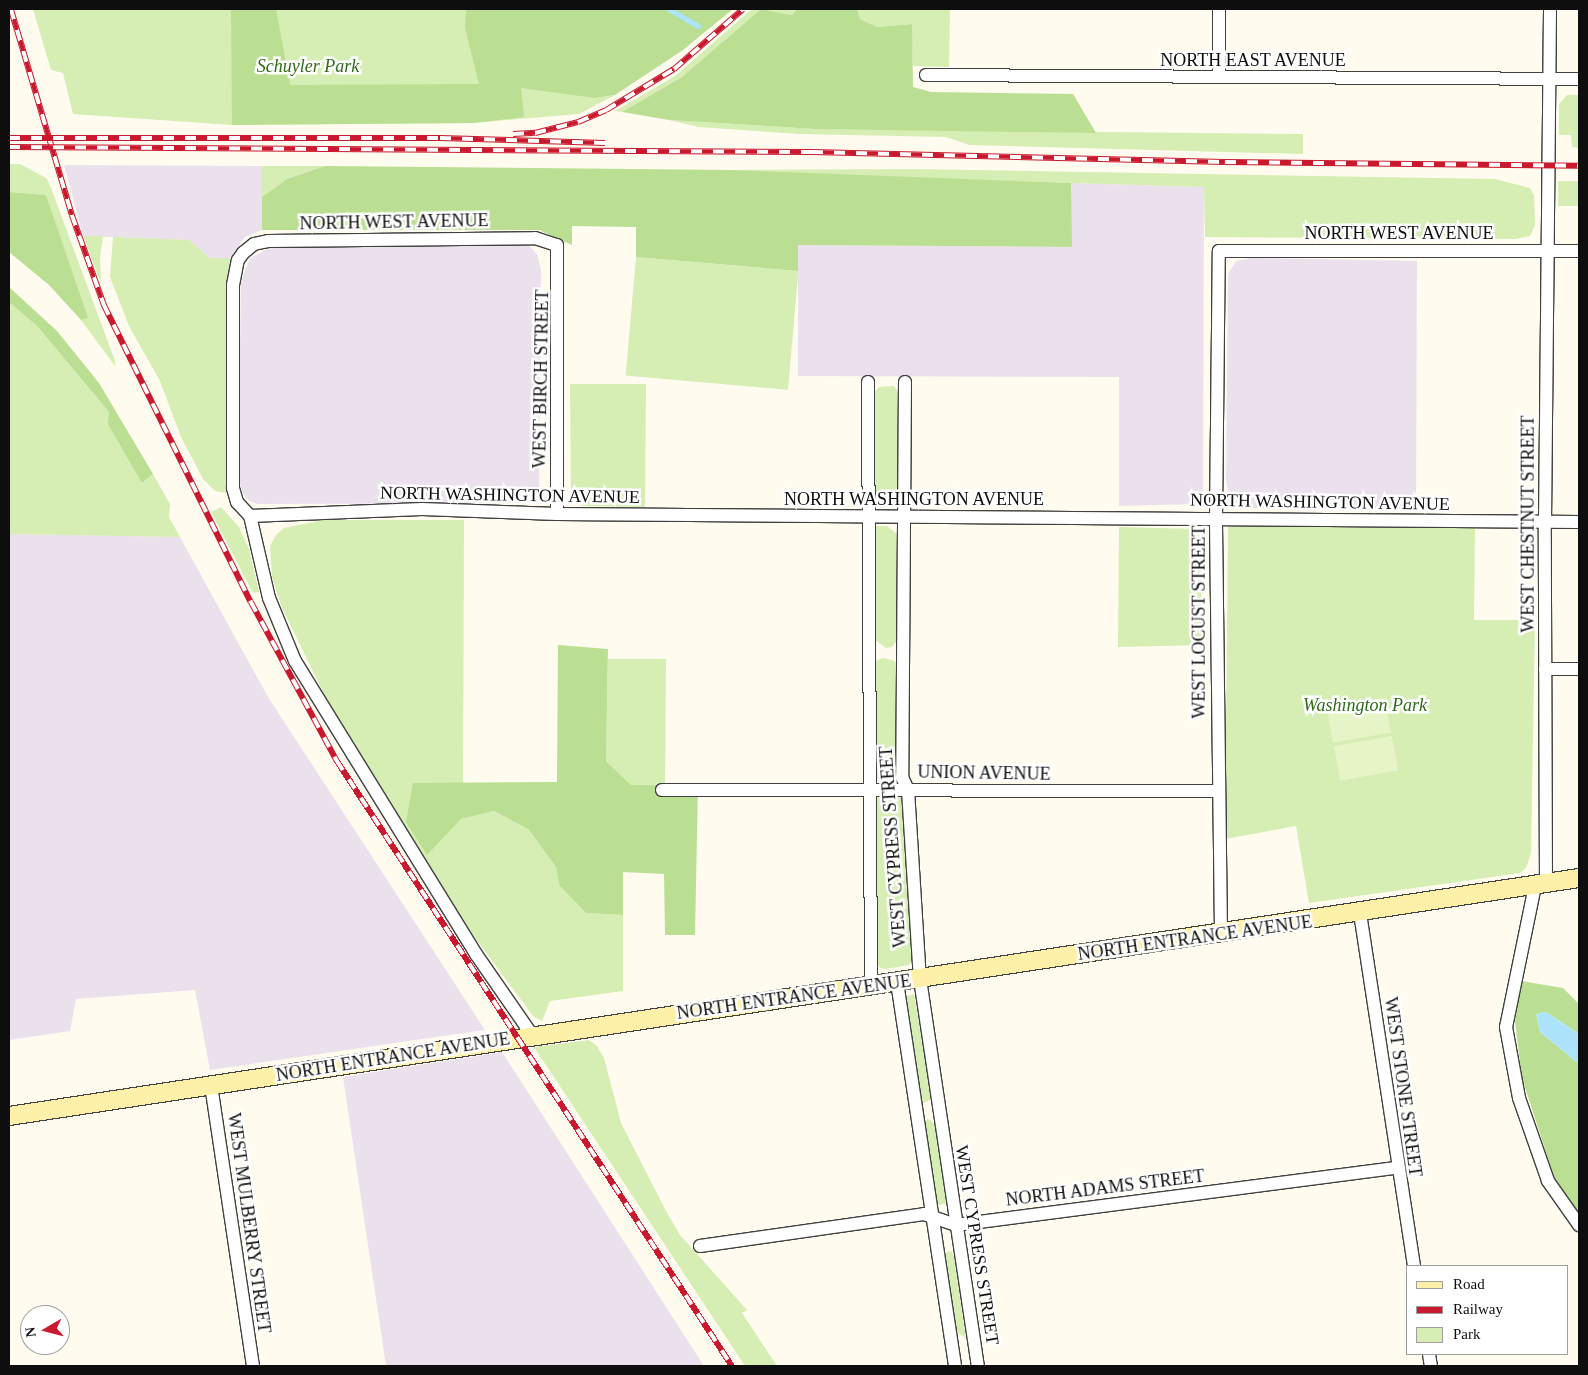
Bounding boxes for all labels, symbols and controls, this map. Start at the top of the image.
street label: NORTH EAST AVENUE [1160,49,1346,71]
park label: Schuyler Park [257,55,359,77]
street label: NORTH WEST AVENUE [299,210,489,234]
street label: NORTH WEST AVENUE [1304,222,1494,244]
street label: WEST BIRCH STREET [529,289,553,469]
street label: WEST CHESTNUT STREET [1517,415,1539,633]
street label: NORTH WASHINGTON AVENUE [379,482,641,508]
street label: NORTH WASHINGTON AVENUE [783,488,1045,510]
street label: NORTH WASHINGTON AVENUE [1189,489,1451,515]
street label: WEST LOCUST STREET [1188,525,1210,719]
park label: Washington Park [1303,694,1427,716]
street label: WEST CYPRESS STREET [875,745,911,949]
street label: UNION AVENUE [917,761,1051,785]
street label: NORTH ENTRANCE AVENUE [1076,911,1314,965]
street label: NORTH ENTRANCE AVENUE [675,970,913,1024]
street label: WEST STONE STREET [1380,996,1426,1178]
street label: NORTH ENTRANCE AVENUE [274,1028,512,1086]
street label: WEST MULBERRY STREET [223,1111,275,1335]
street label: WEST CYPRESS STREET [951,1144,1003,1346]
street label: NORTH ADAMS STREET [1004,1165,1206,1211]
legend [1406,1265,1568,1355]
text: Road [1453,1276,1485,1292]
text: Railway [1453,1301,1503,1317]
north arrow [20,1305,70,1355]
text: N [23,1326,39,1338]
text: Park [1453,1326,1481,1342]

